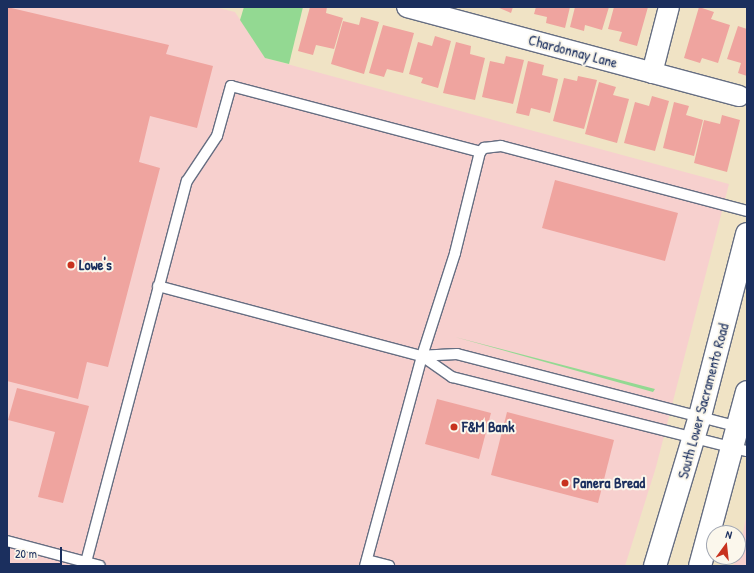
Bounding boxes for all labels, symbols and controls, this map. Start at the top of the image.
street label: Chardonnay Lane [526,30,620,72]
place label: Lowe's [79,256,112,274]
marker: Lowe's [66,260,76,270]
street label: South Lower Sacramento Road [674,321,732,481]
place label: F&M Bank [462,418,514,436]
marker: F&M Bank [449,422,459,432]
place label: Panera Bread [573,474,645,492]
marker: Panera Bread [560,478,570,488]
north arrow [706,525,746,565]
text: N [724,527,733,542]
scale bar [10,539,64,565]
text: 20 m [15,545,37,562]

